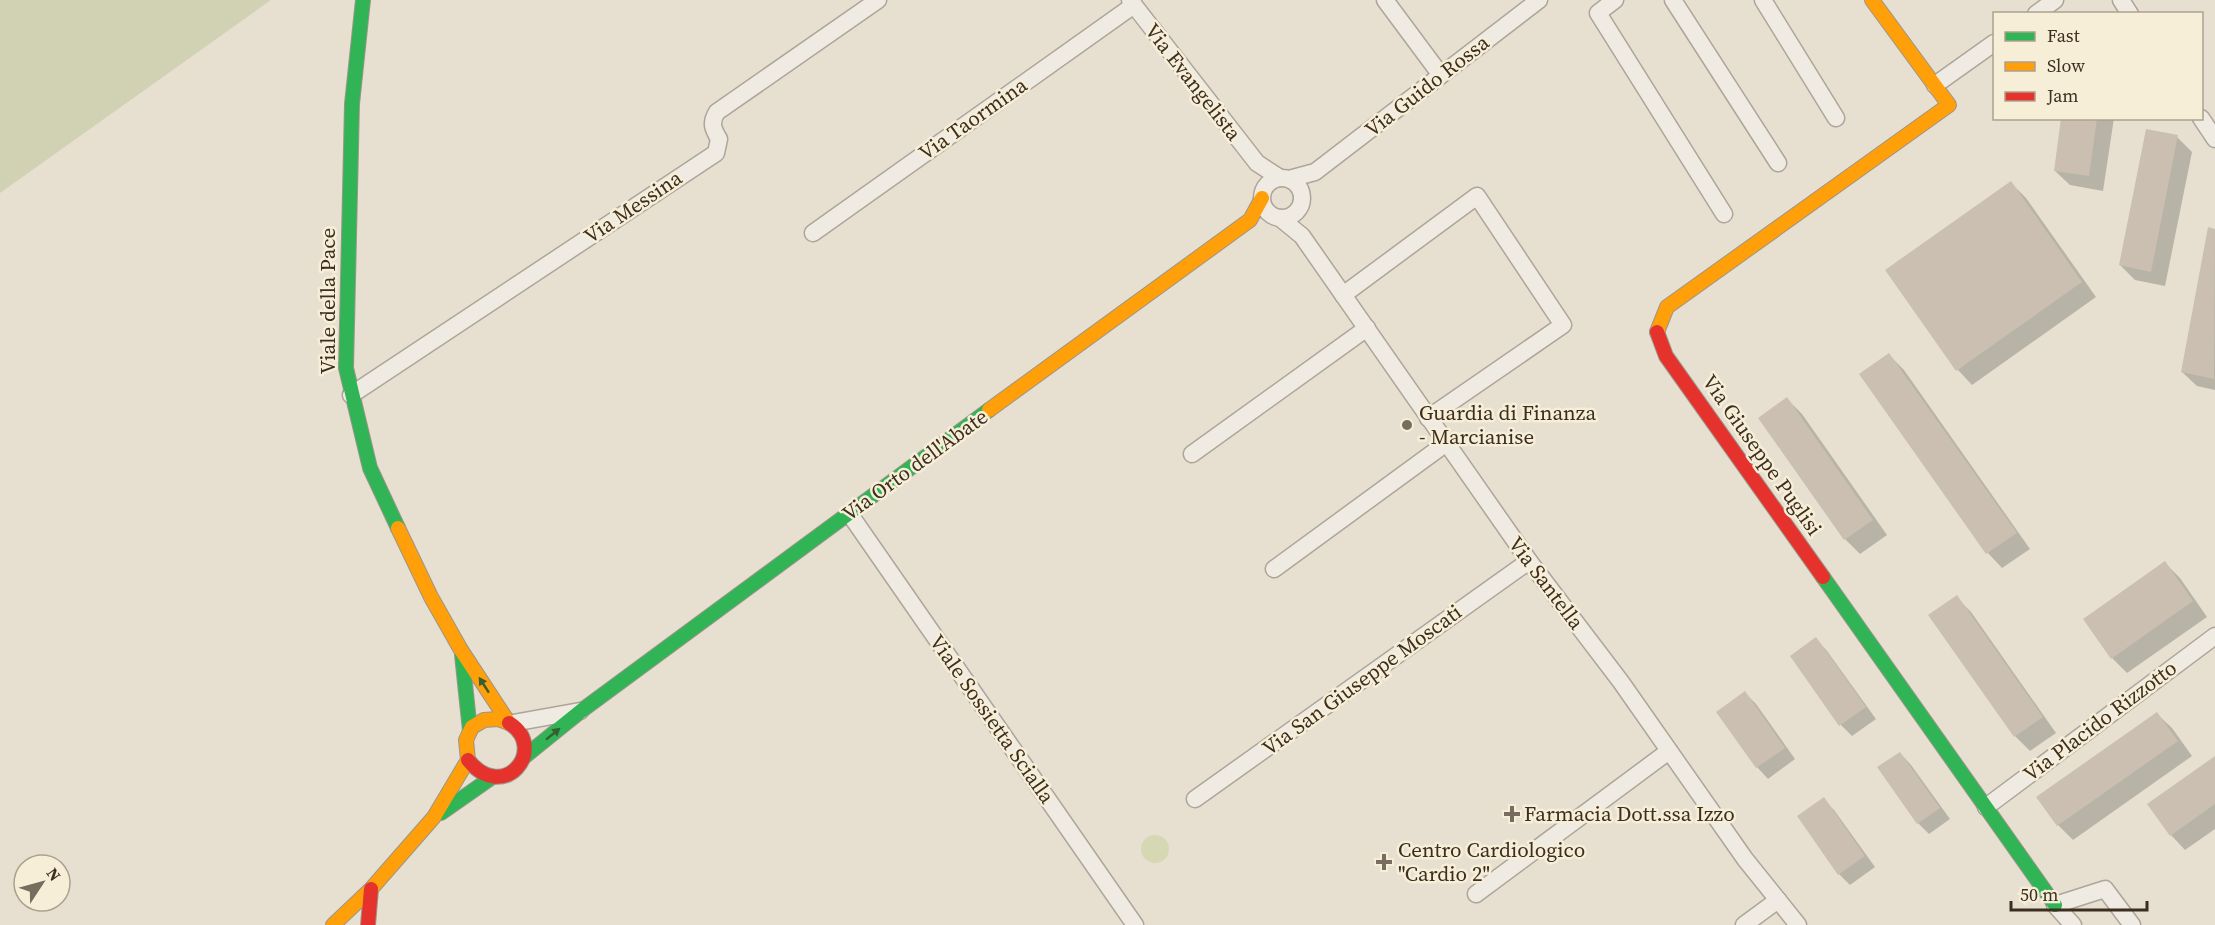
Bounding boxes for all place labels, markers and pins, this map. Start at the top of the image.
place label: Guardia di Finanza - Marcianise [1419,398,1596,451]
marker: Guardia di Finanza - Marcianise [1400,418,1414,432]
place label: Farmacia Dott.ssa Izzo [1524,799,1735,828]
marker: Farmacia Dott.ssa Izzo [1505,807,1519,821]
place label: Centro Cardiologico "Cardio 2" [1398,835,1585,888]
marker: Centro Cardiologico "Cardio 2" [1375,853,1393,871]

